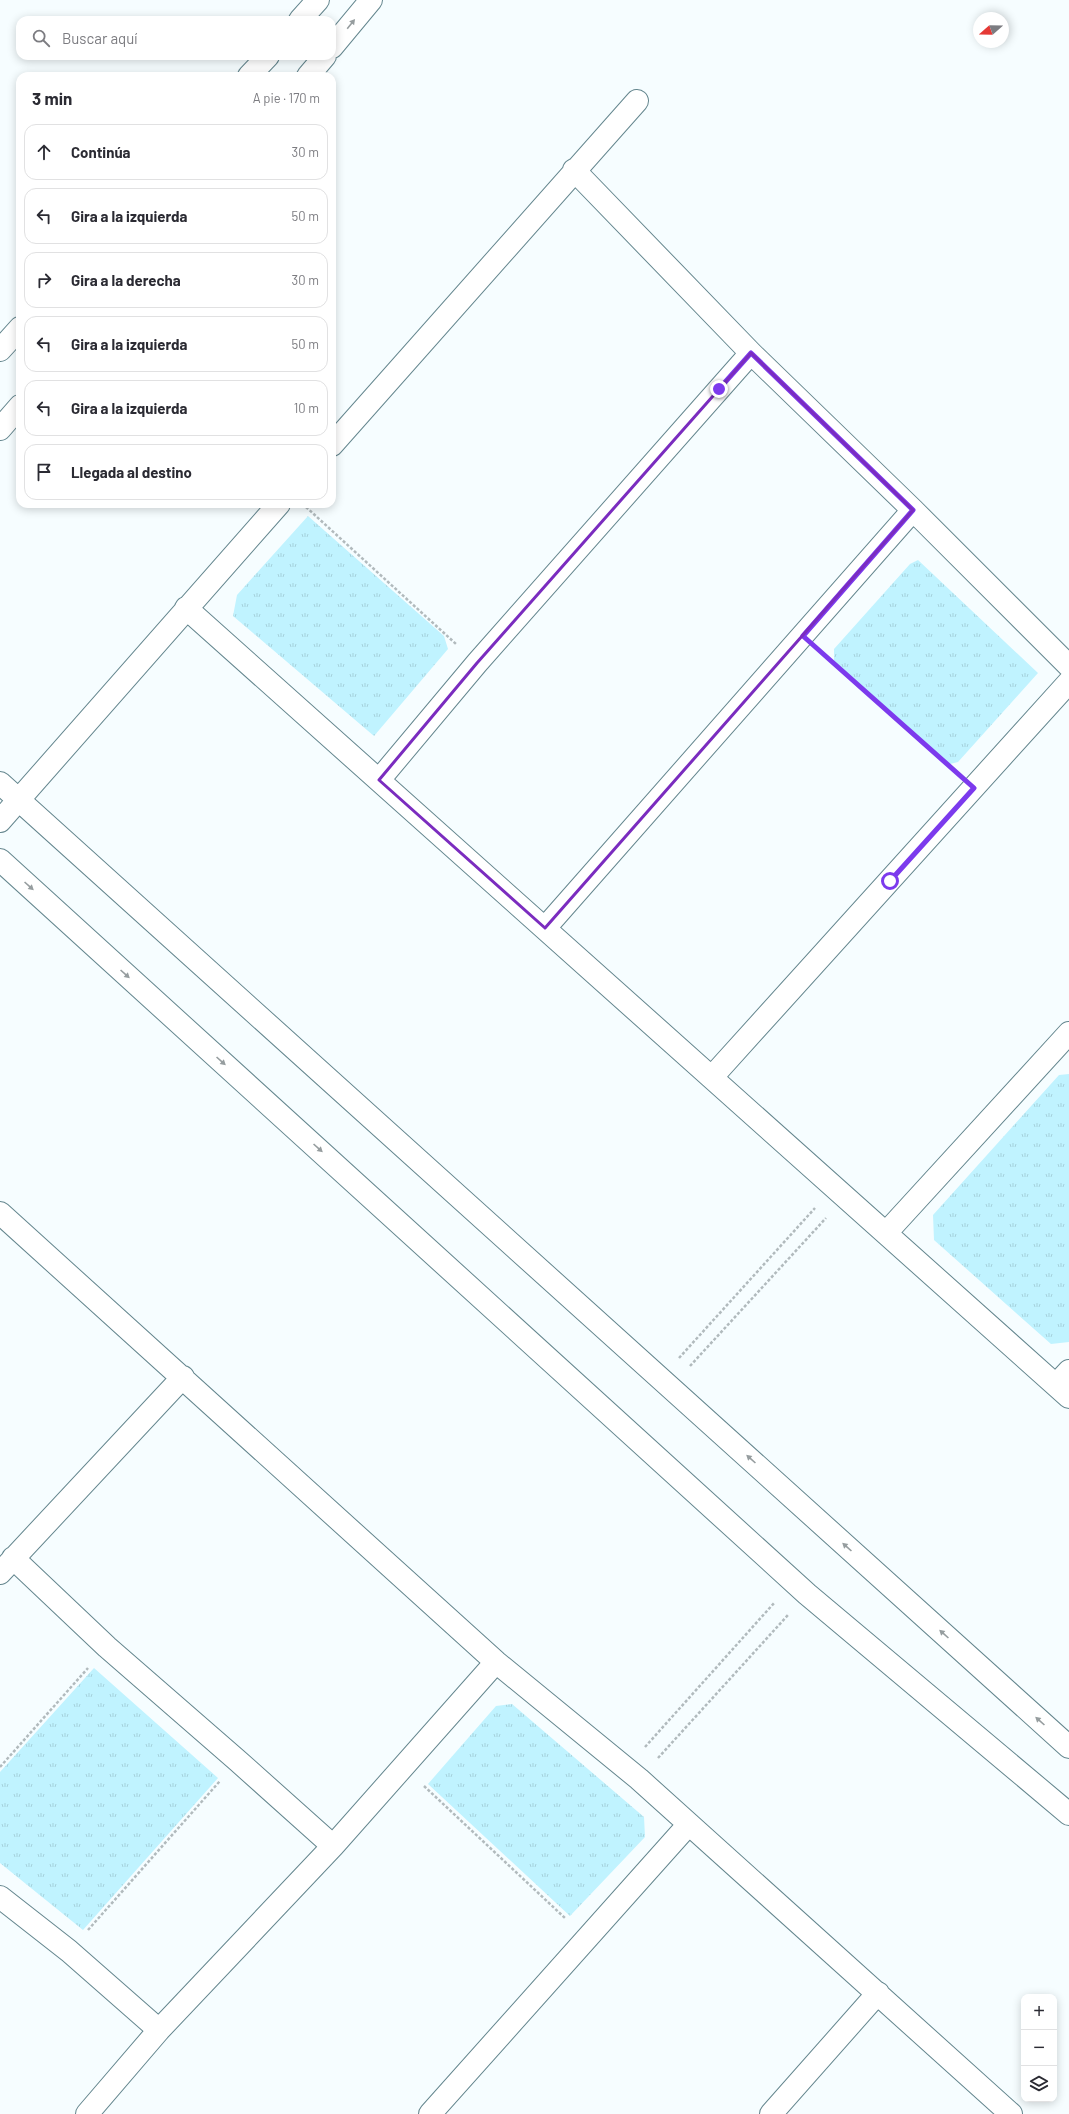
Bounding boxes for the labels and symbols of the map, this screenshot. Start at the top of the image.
north arrow [973,12,1009,48]
one-way arrow [347,18,356,29]
route end [710,380,728,398]
route start [881,872,899,890]
one-way arrow [24,882,34,891]
one-way arrow [120,969,130,978]
one-way arrow [216,1056,226,1066]
one-way arrow [312,1144,323,1153]
one-way arrow [745,1455,756,1464]
one-way arrow [842,1542,852,1551]
one-way arrow [938,1629,949,1638]
one-way arrow [1035,1716,1045,1726]

